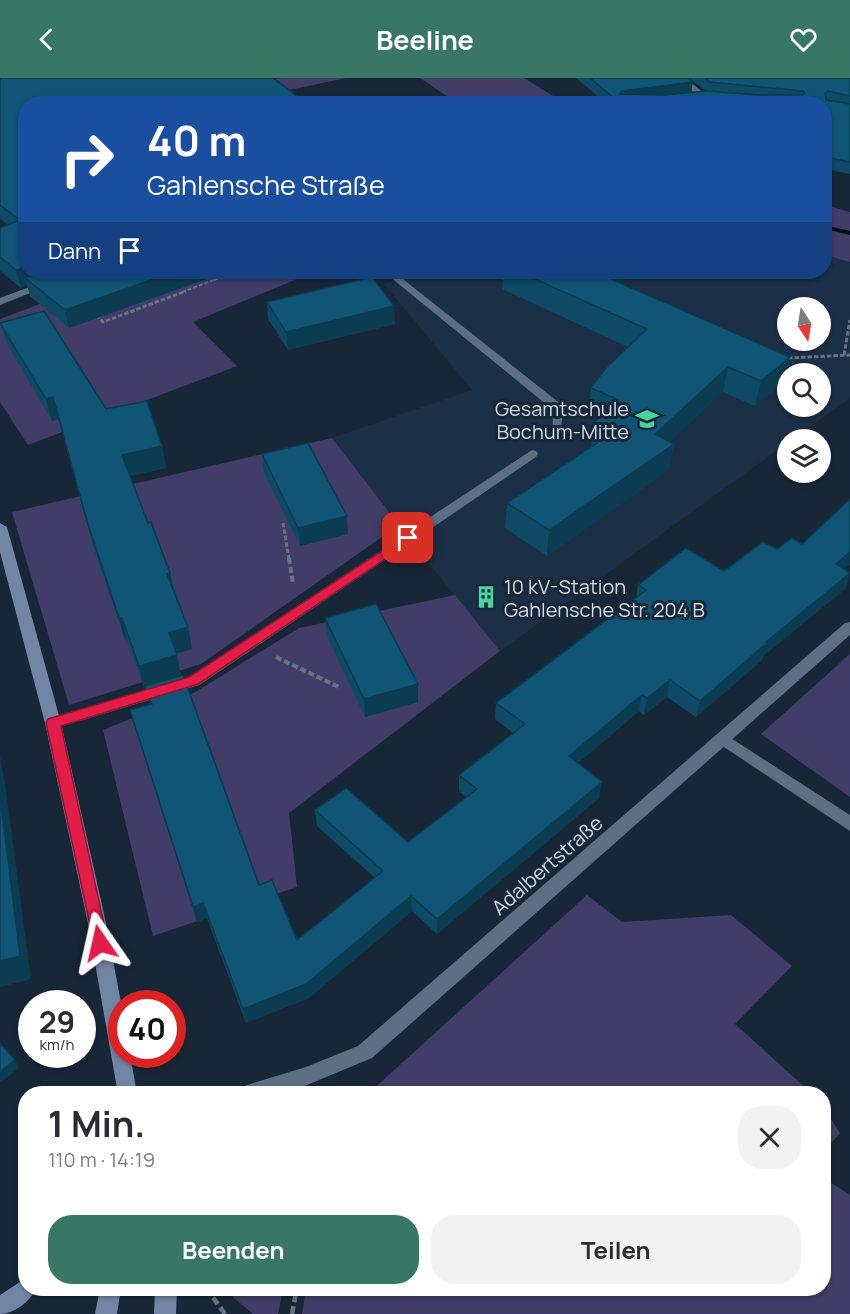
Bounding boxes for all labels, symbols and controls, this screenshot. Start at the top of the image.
text: Beeline [376,21,474,58]
icon: back [30,23,63,56]
icon: heart [787,23,820,56]
text: 40 m [147,111,246,169]
icon: right [48,120,126,198]
text: Gahlensche Straße [147,166,385,203]
icon: arrive [113,234,146,267]
text: Dann [48,236,101,266]
north arrow [777,297,831,351]
map controls [777,297,831,483]
button: search [777,363,831,417]
place label: Gesamtschule Bochum-Mitte [495,395,629,445]
school or university icon: Gesamtschule Bochum-Mitte [634,406,660,432]
button: layers [777,429,831,483]
pin [382,512,433,563]
icon: arrive [391,521,424,554]
place label: 10 kV-Station Gahlensche Str. 204 B [504,573,705,623]
building icon: 10 kV-Station Gahlensche Str. 204 B [473,584,499,610]
street label: Adalbertstraße [486,809,608,921]
position arrow [68,911,132,975]
speed limit sign: 40 [108,990,186,1068]
text: 29 [39,1001,75,1042]
text: km/h [40,1034,74,1055]
text: 1 Min. [48,1099,145,1148]
button: close [738,1106,801,1169]
text: 110 m · 14:19 [48,1146,155,1173]
button: Beenden [48,1215,419,1284]
button: Teilen [431,1215,801,1284]

